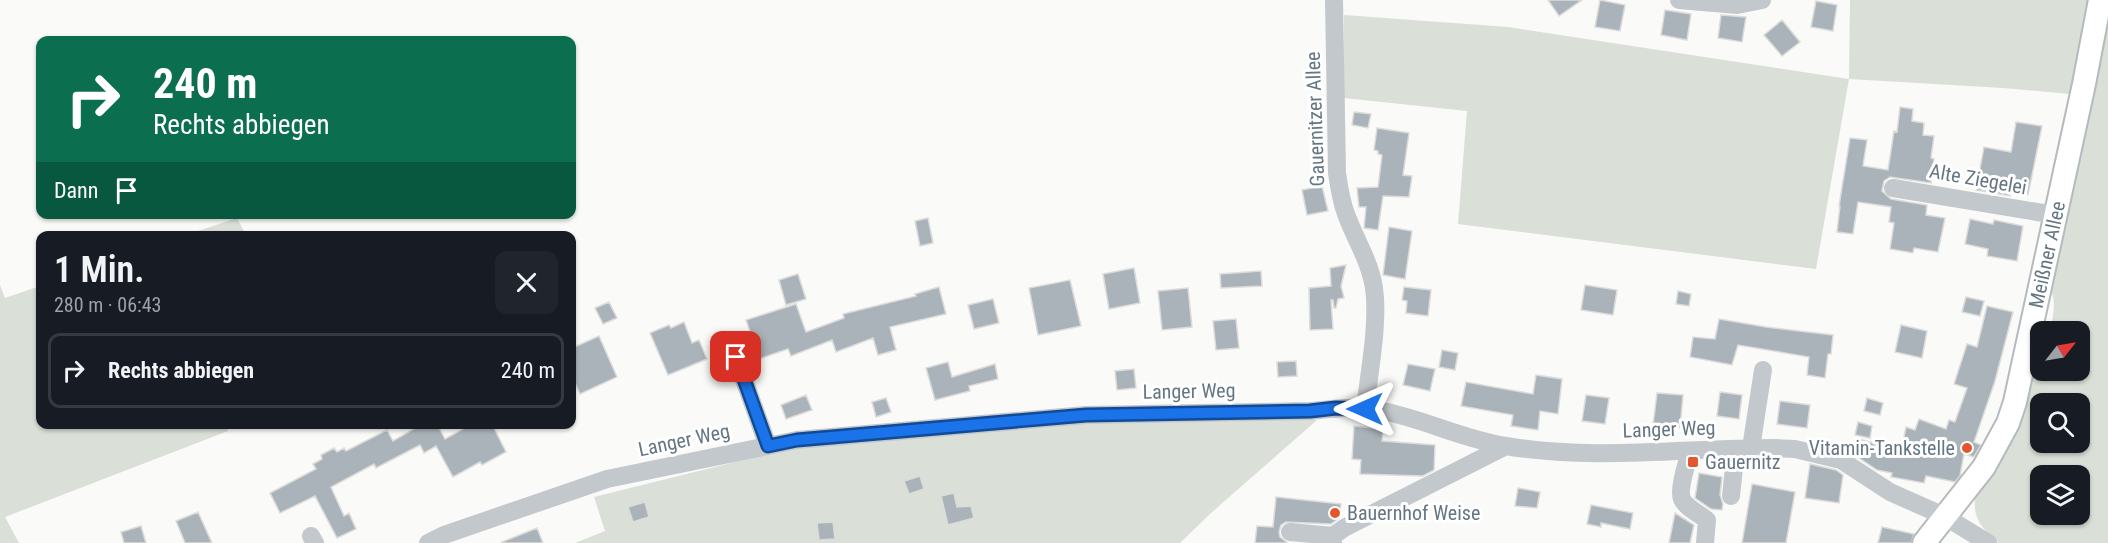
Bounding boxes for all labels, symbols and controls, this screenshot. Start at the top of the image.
street label: Gauernitzer Allee [1301,51,1329,187]
text: 240 m [153,59,258,108]
icon: right [54,60,132,138]
text: Rechts abbiegen [153,109,329,141]
street label: Alte Ziegelei [1928,159,2028,199]
icon: arrive [110,174,143,207]
text: Dann [54,178,98,203]
street label: Meißner Allee [2024,199,2070,310]
text: 1 Min. [54,249,144,291]
button: close [495,251,558,314]
text: 280 m · 06:43 [54,293,161,317]
north arrow [2030,321,2090,381]
map controls [2030,321,2090,525]
pin [710,331,761,382]
icon: arrive [719,340,752,373]
icon: right [57,354,90,387]
text: Rechts abbiegen [108,358,254,383]
text: 240 m [501,358,555,383]
position arrow [1333,377,1397,441]
street label: Langer Weg [1142,378,1236,404]
button: search [2030,393,2090,453]
street label: Langer Weg [1622,415,1716,443]
street label: Langer Weg [636,419,732,461]
place label: Vitamin-Tankstelle [1809,436,1955,460]
marker: Vitamin-Tankstelle [1960,441,1974,455]
place label: Gauernitz [1705,450,1781,474]
marker: Gauernitz [1686,455,1700,469]
button: layers [2030,465,2090,525]
place label: Bauernhof Weise [1347,501,1480,525]
marker: Bauernhof Weise [1328,506,1342,520]

